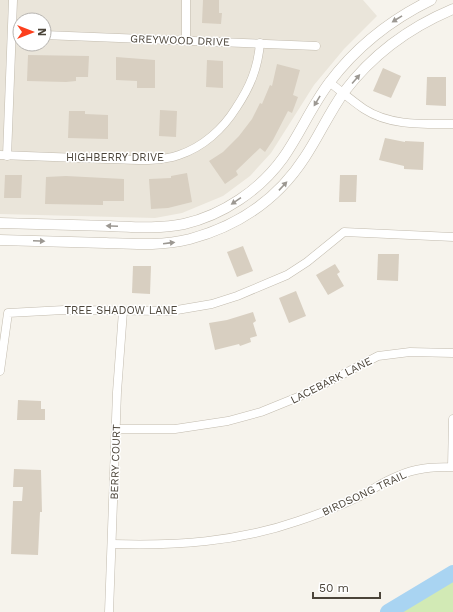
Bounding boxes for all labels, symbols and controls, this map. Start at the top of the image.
north arrow [12,12,52,52]
one-way arrow [391,15,403,22]
text: N [35,28,48,36]
street label: GREYWOOD DRIVE [130,32,230,49]
one-way arrow [351,73,360,84]
one-way arrow [313,95,320,107]
street label: HIGHBERRY DRIVE [66,151,164,164]
one-way arrow [278,181,288,191]
one-way arrow [231,197,241,205]
one-way arrow [105,223,118,230]
one-way arrow [33,238,46,244]
one-way arrow [163,239,175,246]
street label: TREE SHADOW LANE [64,304,178,317]
street label: LACEBARK LANE [288,354,374,407]
street label: BERRY COURT [108,424,123,500]
street label: BIRDSONG TRAIL [320,468,409,519]
scale bar [313,574,380,600]
text: 50 m [319,581,349,595]

